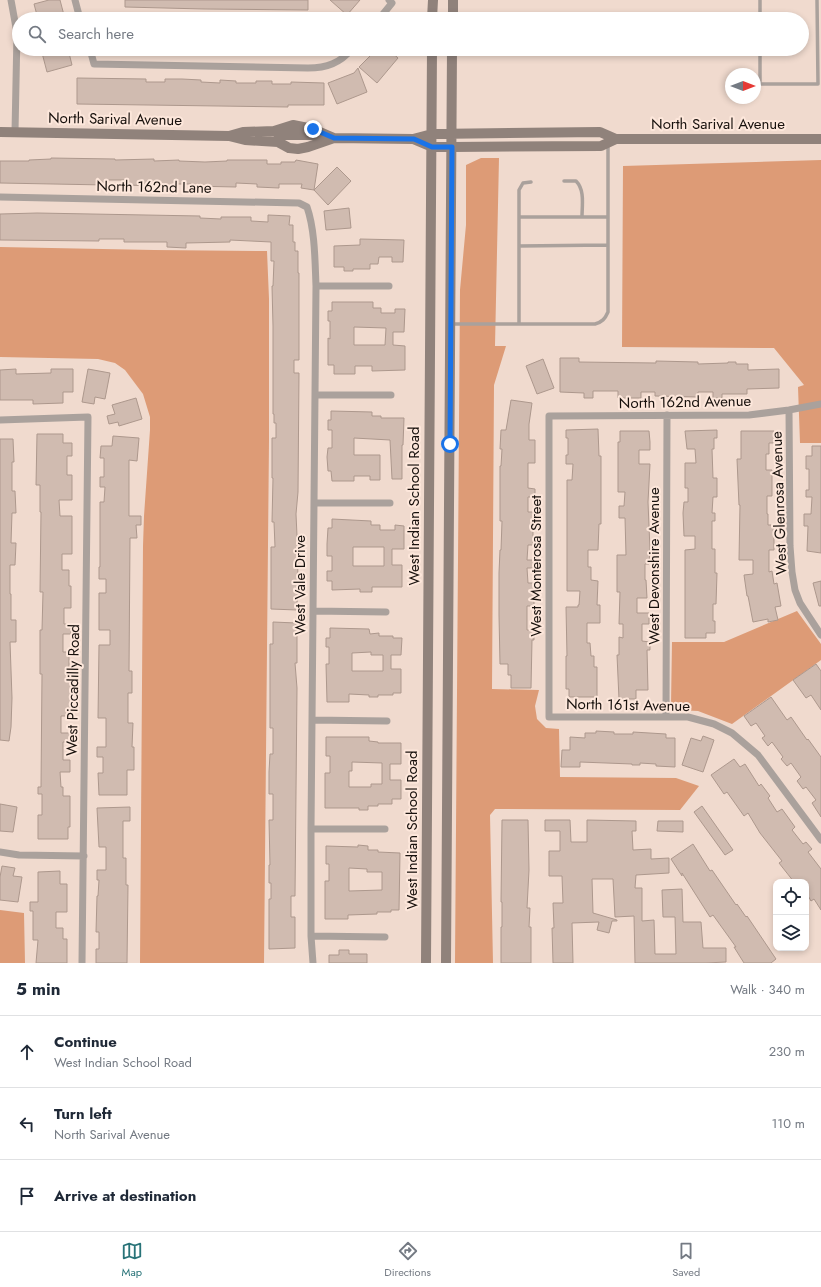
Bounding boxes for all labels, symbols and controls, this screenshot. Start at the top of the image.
search box [12,12,809,56]
icon: search [26,23,48,45]
text: Search here [58,23,134,45]
north arrow [725,68,761,104]
street label: North Sarival Avenue [48,107,182,131]
street label: North Sarival Avenue [651,113,785,135]
route end [304,120,322,138]
street label: North 162nd Lane [96,175,212,199]
street label: North 162nd Avenue [619,390,752,414]
street label: West Indian School Road [403,426,425,586]
street label: West Glenrosa Avenue [765,430,793,575]
route start [441,435,459,453]
street label: West Devonshire Avenue [643,487,665,645]
street label: West Monterosa Street [525,495,547,637]
street label: West Vale Drive [289,535,311,635]
street label: West Piccadilly Road [61,624,85,756]
street label: North 161st Avenue [566,693,690,717]
street label: West Indian School Road [401,750,423,910]
map controls [773,879,809,951]
button: locate [773,879,809,915]
button: layers [773,915,809,951]
text: 5 min [16,977,60,1001]
text: Walk · 340 m [730,980,805,999]
text: Continue [54,1031,117,1053]
icon: ahead [16,1041,38,1063]
text: 230 m [769,1042,805,1061]
text: West Indian School Road [54,1053,192,1072]
text: Turn left [54,1103,112,1125]
icon: left [16,1113,38,1135]
text: 110 m [771,1114,805,1133]
text: North Sarival Avenue [54,1125,170,1144]
icon: arrive [16,1185,38,1207]
text: Arrive at destination [54,1185,196,1207]
tab: Map [121,1240,143,1280]
tab: Directions [384,1240,431,1280]
tab: Saved [672,1240,700,1280]

